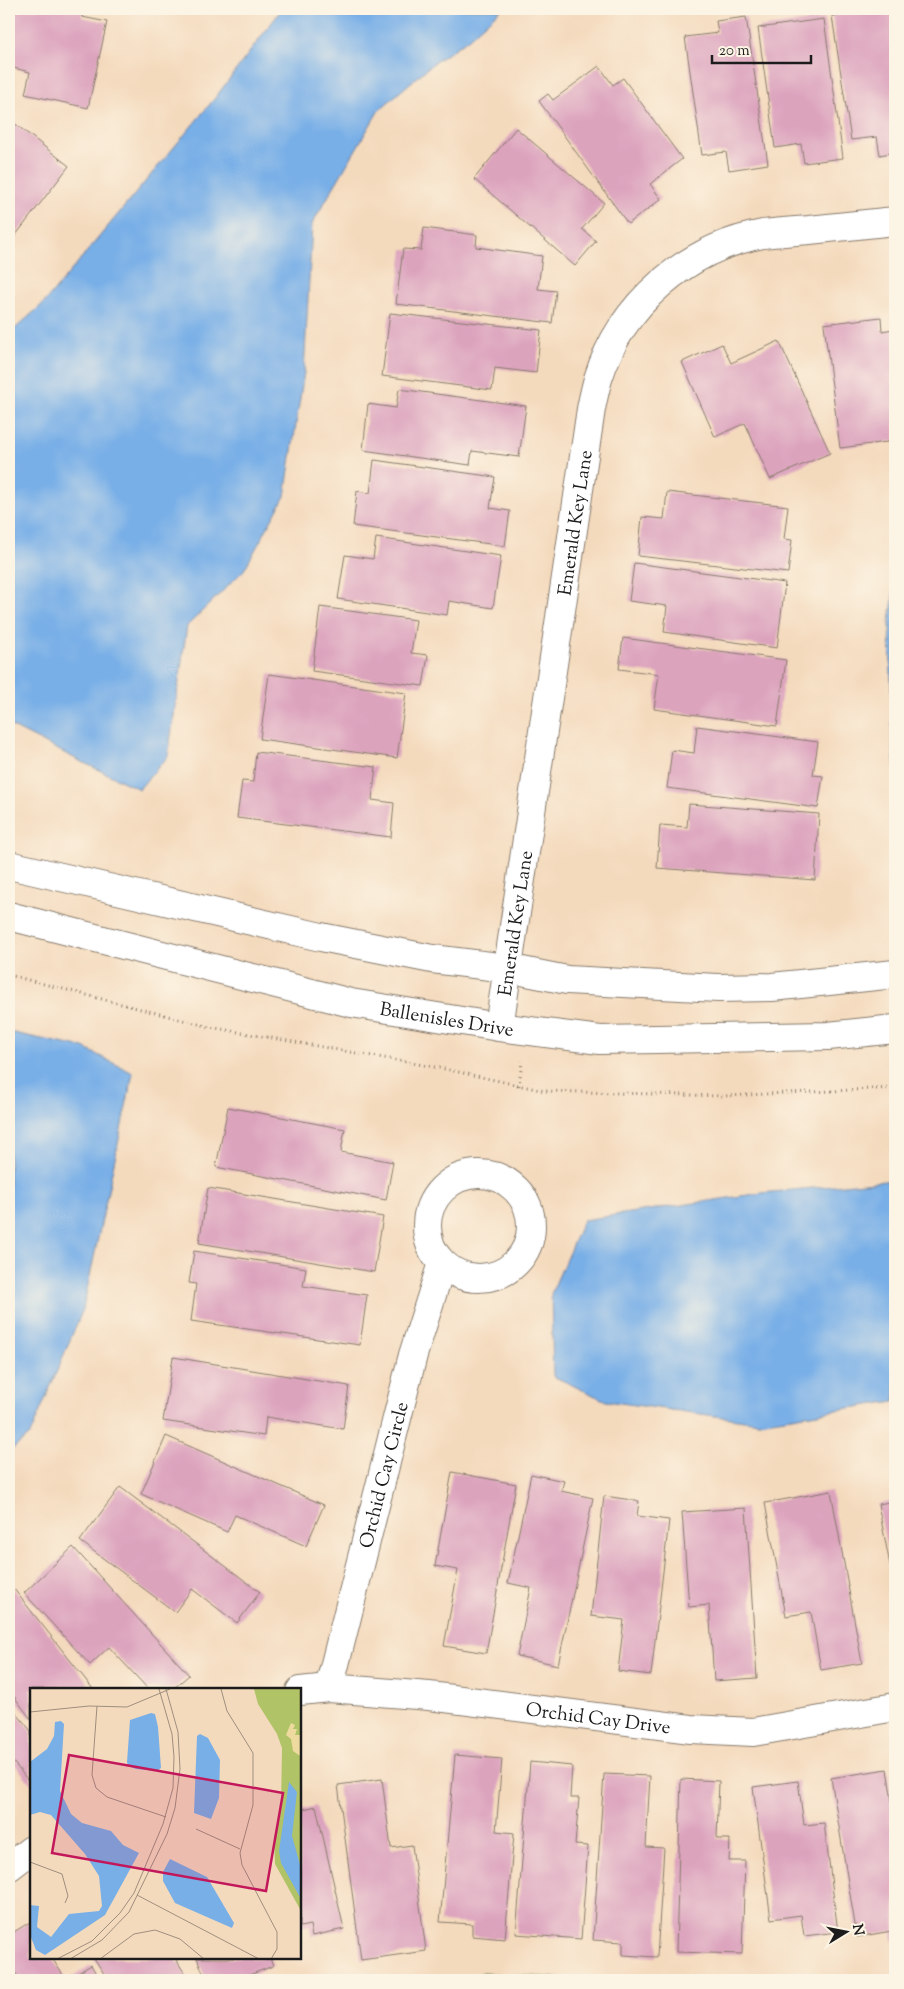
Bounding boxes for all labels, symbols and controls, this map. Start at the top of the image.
scale bar [712,32,810,64]
text: 20 m [719,41,750,62]
street label: Emerald Key Lane [552,448,601,598]
street label: Emerald Key Lane [493,849,541,998]
street label: Ballenisles Drive [377,997,515,1045]
street label: Orchid Cay Circle [354,1399,417,1551]
inset map [30,1688,301,1959]
street label: Orchid Cay Drive [524,1697,672,1742]
north arrow [822,1906,872,1956]
text: N [846,1923,868,1937]

